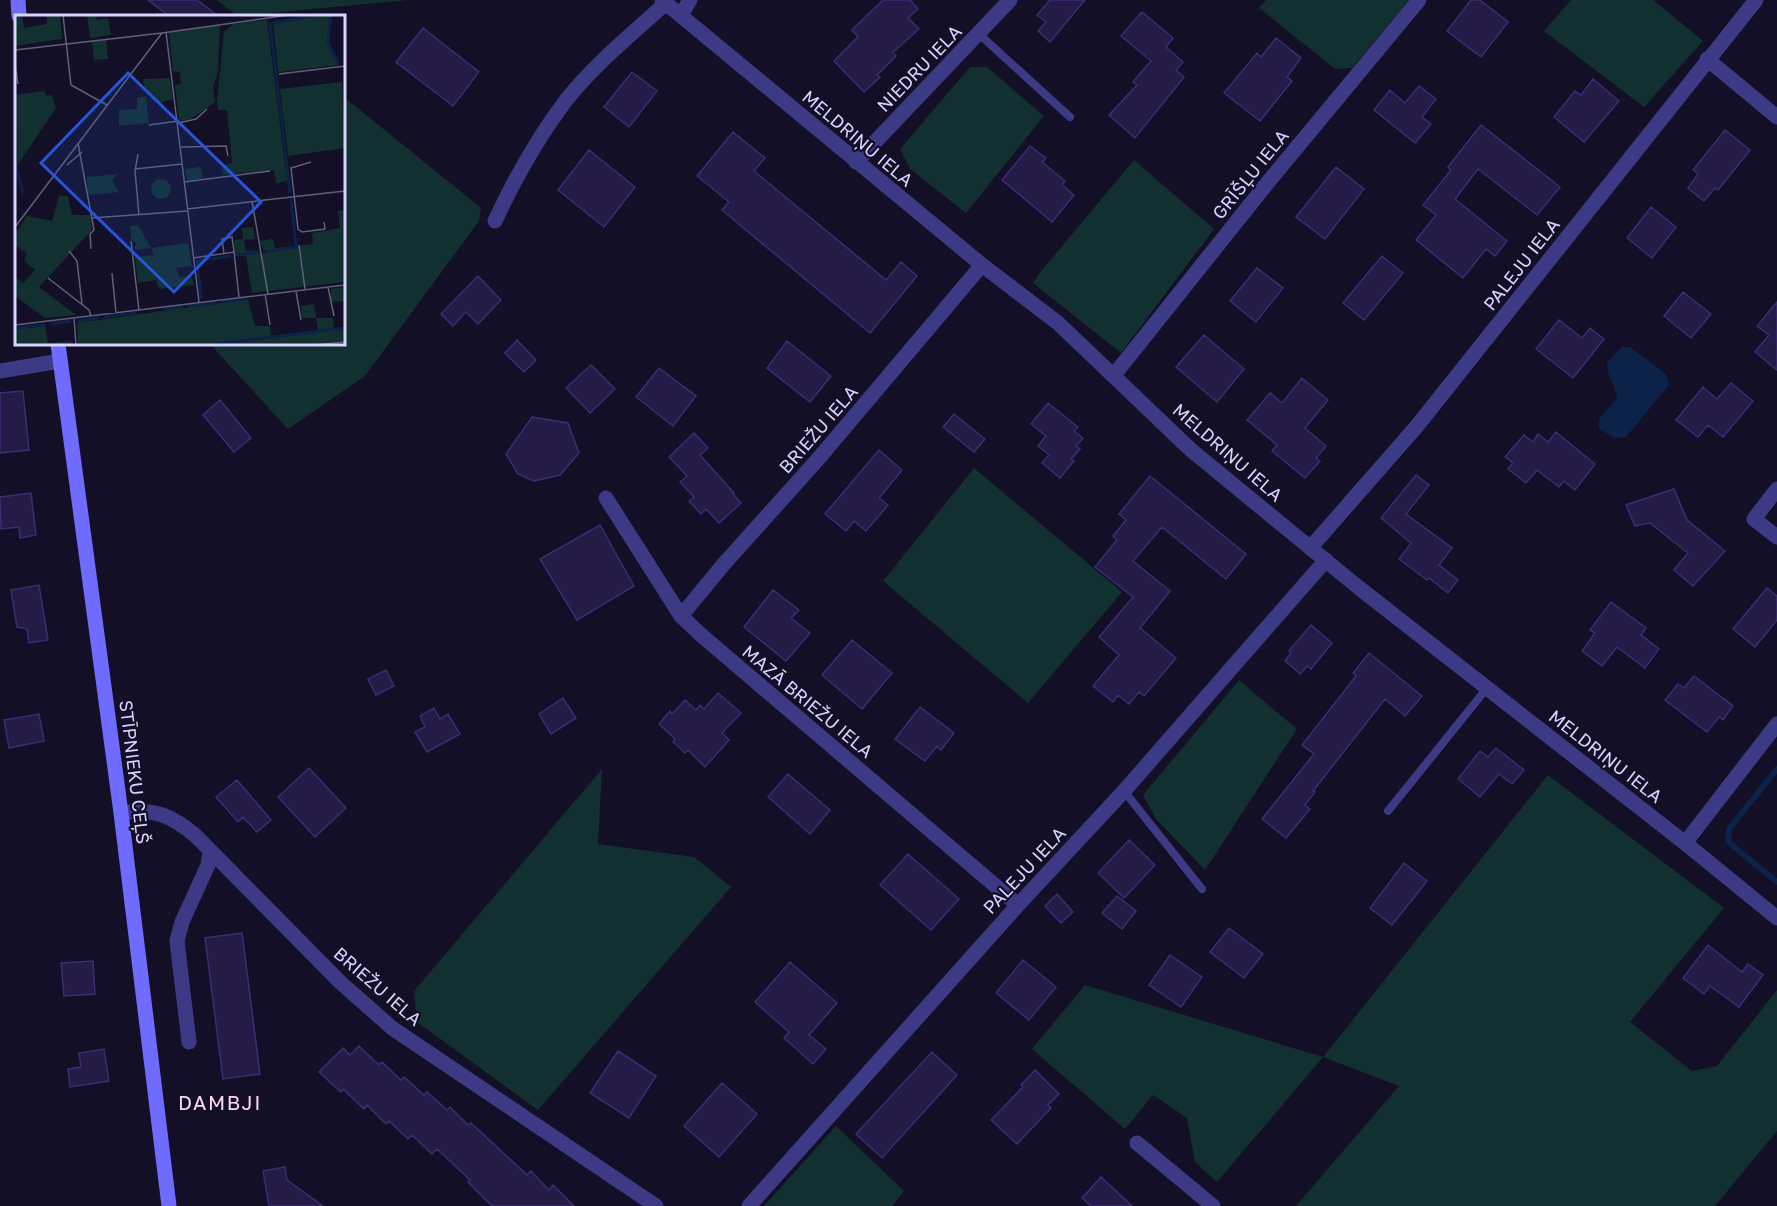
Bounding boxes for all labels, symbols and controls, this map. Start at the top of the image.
inset map [15,15,345,345]
street label: NIEDRU IELA [872,20,966,116]
street label: MELDRIŅU IELA [797,85,918,192]
street label: GRĪŠĻU IELA [1207,125,1294,224]
street label: PALEJU IELA [1478,214,1564,314]
street label: BRIEŽU IELA [774,381,862,477]
street label: MELDRIŅU IELA [1168,398,1287,506]
street label: MAZĀ BRIEŽU IELA [738,640,878,762]
street label: STĪPNIEKU CEĻŠ [114,699,155,845]
street label: MELDRIŅU IELA [1544,705,1667,808]
street label: PALEJU IELA [978,822,1070,918]
street label: BRIEŽU IELA [330,942,426,1030]
district label: DAMBJI [178,1090,262,1114]

